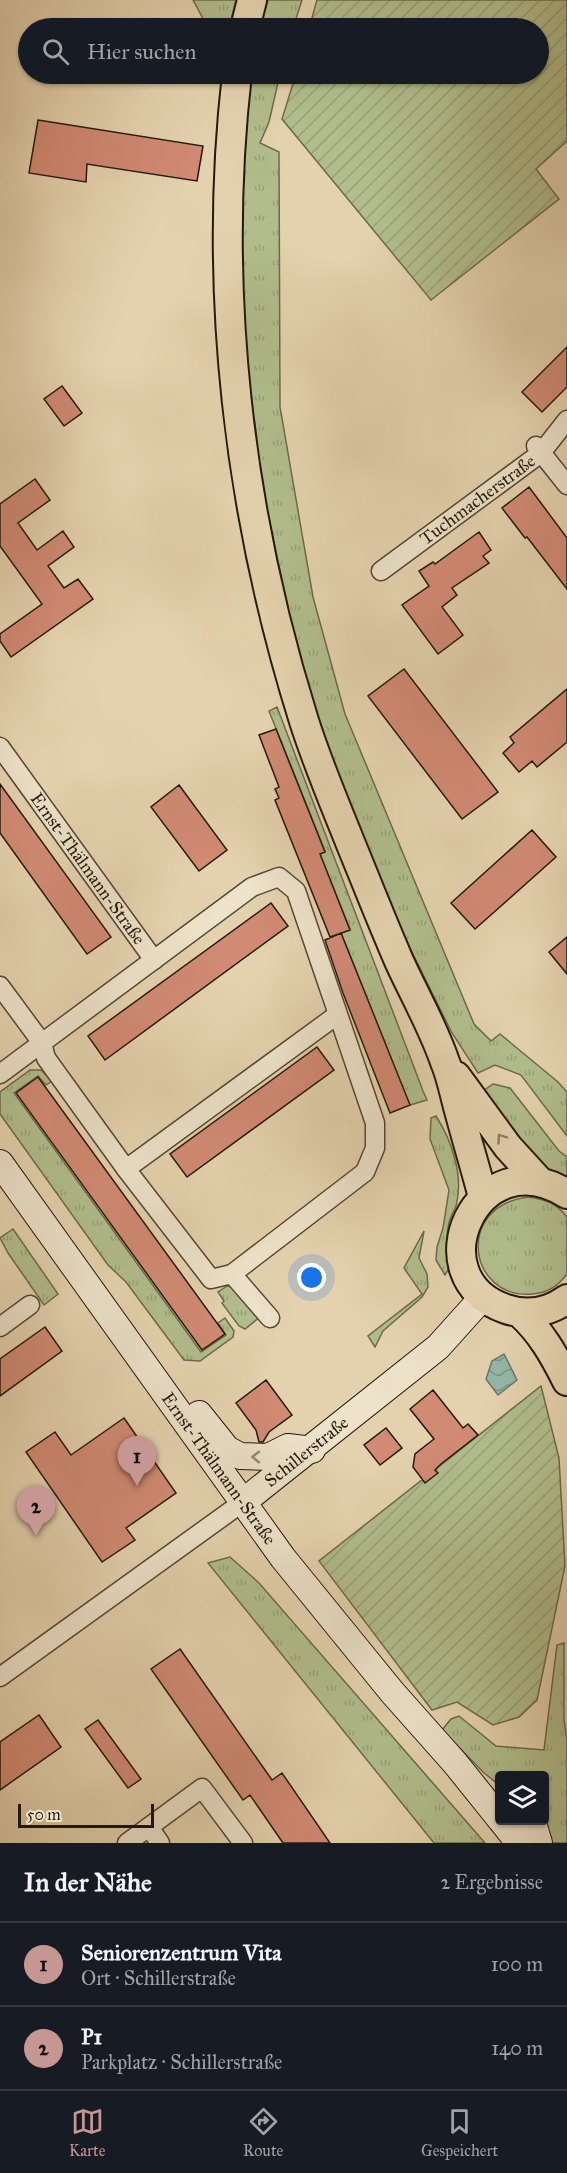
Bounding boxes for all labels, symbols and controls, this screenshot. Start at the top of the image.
search box [18,18,549,84]
icon: search [39,35,72,68]
text: Hier suchen [87,38,196,65]
street label: Tuchmacherstraße [416,450,540,550]
street label: Ernst-Thälmann-Straße [26,788,150,949]
one-way arrow [497,1134,508,1145]
your location [297,1263,326,1292]
street label: Ernst-Thälmann-Straße [157,1388,281,1549]
street label: Schillerstraße [260,1412,353,1492]
pin: 1 [118,1436,156,1486]
one-way arrow [251,1451,260,1463]
pin: 2 [16,1486,56,1536]
map controls [495,1771,549,1825]
button: layers [495,1771,549,1825]
scale bar [18,1801,154,1828]
text: 50 m [27,1805,61,1824]
text: In der Nähe [24,1866,152,1898]
text: 2 Ergebnisse [440,1870,543,1894]
text: Seniorenzentrum Vita [81,1939,282,1966]
text: 1 [40,1952,47,1976]
text: 100 m [491,1952,543,1976]
text: Ort · Schillerstraße [81,1966,236,1990]
text: P1 [81,2023,102,2050]
text: 2 [39,2036,48,2060]
text: 140 m [491,2036,543,2060]
text: Parkplatz · Schillerstraße [81,2050,282,2074]
tab: Karte [69,2105,105,2160]
tab: Route [243,2105,283,2160]
tab: Gespeichert [421,2105,498,2160]

